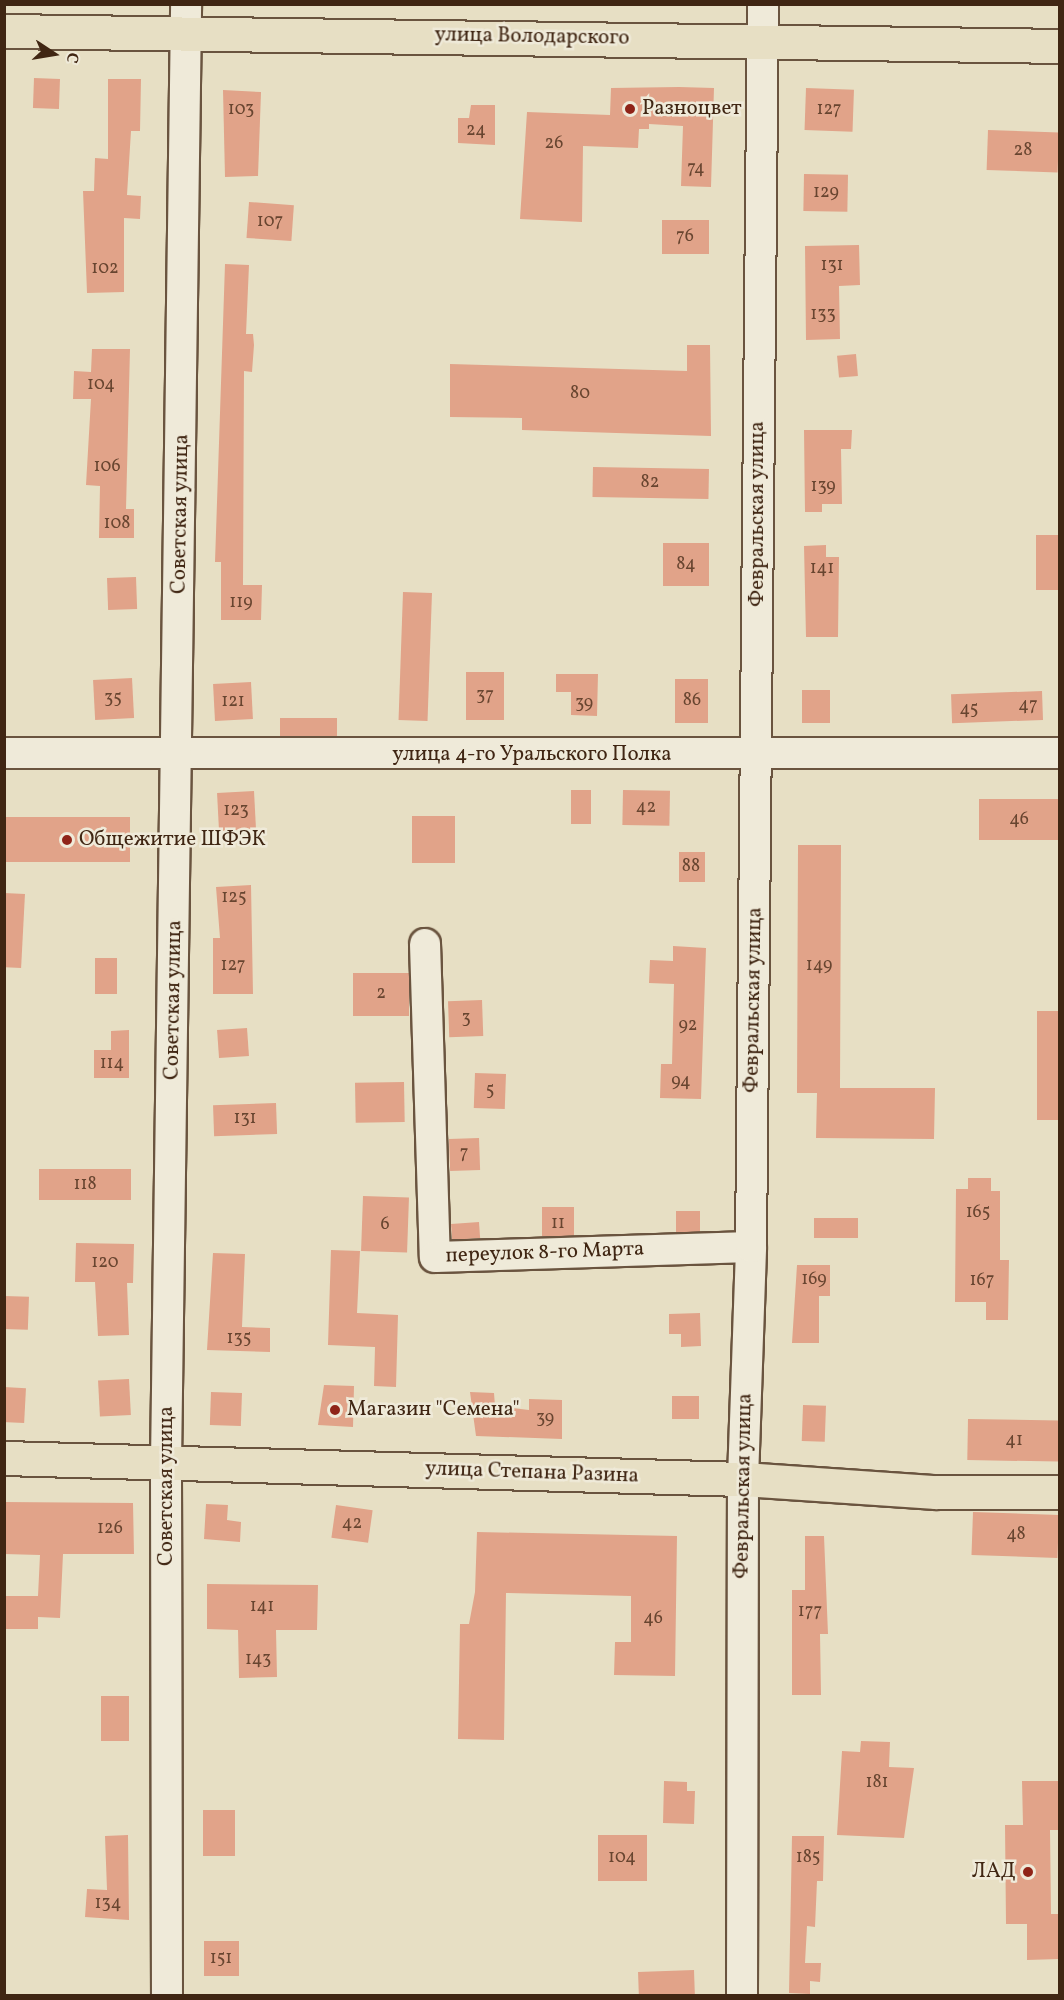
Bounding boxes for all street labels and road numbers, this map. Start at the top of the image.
street label: улица Володарского [434,23,630,51]
street label: Февральская улица [745,421,771,607]
street label: Советская улица [167,434,195,594]
street label: улица 4-го Уральского Полка [392,742,672,768]
street label: Февральская улица [740,907,768,1093]
street label: Советская улица [160,920,188,1080]
street label: переулок 8-го Марта [445,1237,645,1269]
street label: Февральская улица [730,1393,758,1579]
street label: Советская улица [154,1406,180,1566]
street label: улица Степана Разина [425,1457,639,1489]

